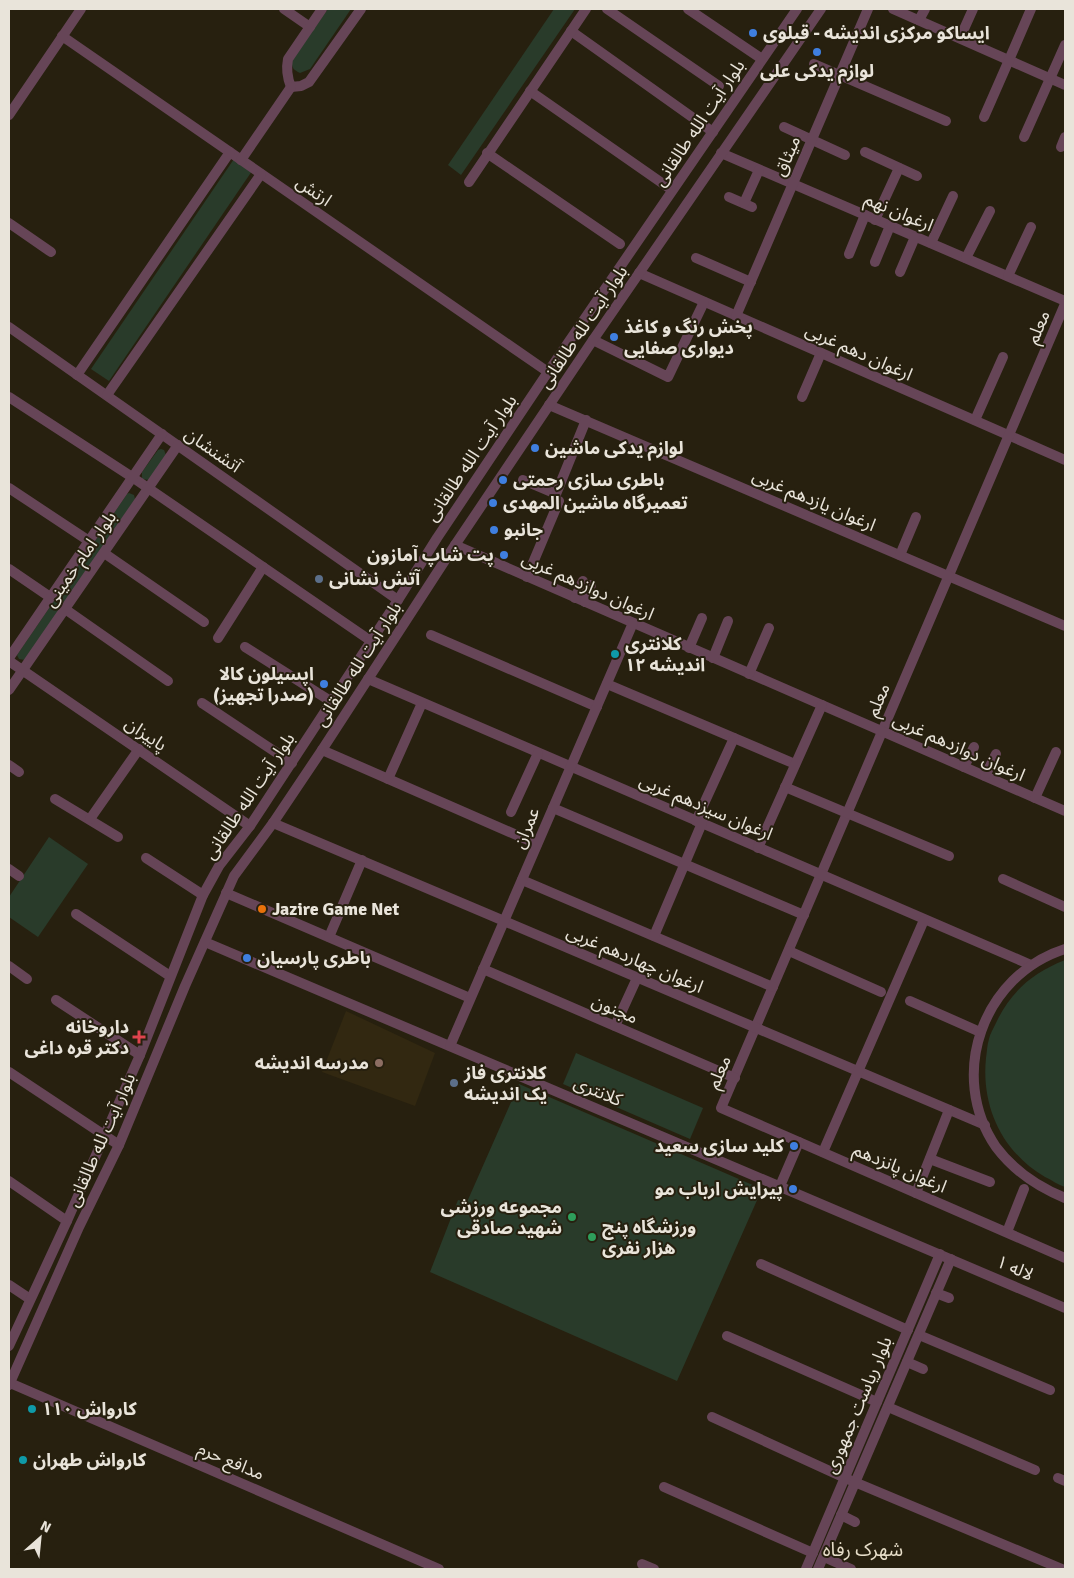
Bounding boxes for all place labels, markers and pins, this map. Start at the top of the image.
place label: ایساکو مرکزی اندیشه - قبلوی [763,22,990,44]
marker: ایساکو مرکزی اندیشه - قبلوی [747,27,759,39]
marker: لوازم یدکی علی [811,46,823,58]
place label: لوازم یدکی علی [760,60,874,84]
place label: پخش رنگ و کاغذ دیواری صفایی [624,316,753,359]
marker: پخش رنگ و کاغذ دیواری صفایی [608,331,620,343]
place label: لوازم یدکی ماشین [545,437,684,461]
marker: لوازم یدکی ماشین [529,442,541,454]
place label: باطری سازی رحمتی [513,469,664,491]
marker: باطری سازی رحمتی [497,474,509,486]
place label: تعمیرگاه ماشین المهدی [503,492,688,514]
marker: تعمیرگاه ماشین المهدی [487,497,499,509]
place label: جانبو [504,519,543,541]
marker: جانبو [488,524,500,536]
place label: پت شاپ آمازون [367,544,494,567]
marker: پت شاپ آمازون [498,549,510,561]
place label: آتش نشانی [329,568,421,590]
marker: آتش نشانی [313,573,325,585]
place label: کلانتری ۱۲ اندیشه [625,633,705,676]
marker: کلانتری ۱۲ اندیشه [609,648,621,660]
place label: اپسیلون کالا (صدرا تجهیز) [213,663,314,706]
marker: اپسیلون کالا (صدرا تجهیز) [318,678,330,690]
place label: Jazire Game Net [272,898,399,920]
marker: Jazire Game Net [256,903,268,915]
place label: باطری پارسيان [257,947,371,970]
marker: باطری پارسيان [241,952,253,964]
place label: داروخانه دکتر قره داغی [25,1016,129,1059]
marker: داروخانه دکتر قره داغی [133,1031,145,1043]
place label: مدرسه اندیشه [255,1052,369,1074]
marker: مدرسه اندیشه [373,1057,385,1069]
place label: کلانتری فاز یک اندیشه [463,1062,547,1105]
marker: کلانتری فاز یک اندیشه [448,1077,460,1089]
place label: کلید سازی سعید [654,1135,785,1157]
marker: کلید سازی سعید [788,1140,800,1152]
place label: پیرایش ارباب مو [655,1178,783,1201]
marker: پیرایش ارباب مو [787,1183,799,1195]
place label: مجموعه ورزشی شهید صادقی [440,1196,562,1239]
marker: مجموعه ورزشی شهید صادقی [566,1211,578,1223]
place label: ورزشگاه پنج هزار نفری [602,1216,696,1259]
marker: ورزشگاه پنج هزار نفری [586,1231,598,1243]
place label: کارواش ۱۱۰ [42,1398,137,1420]
marker: کارواش ۱۱۰ [26,1403,38,1415]
place label: کارواش طهران [33,1449,147,1471]
marker: کارواش طهران [17,1454,29,1466]

